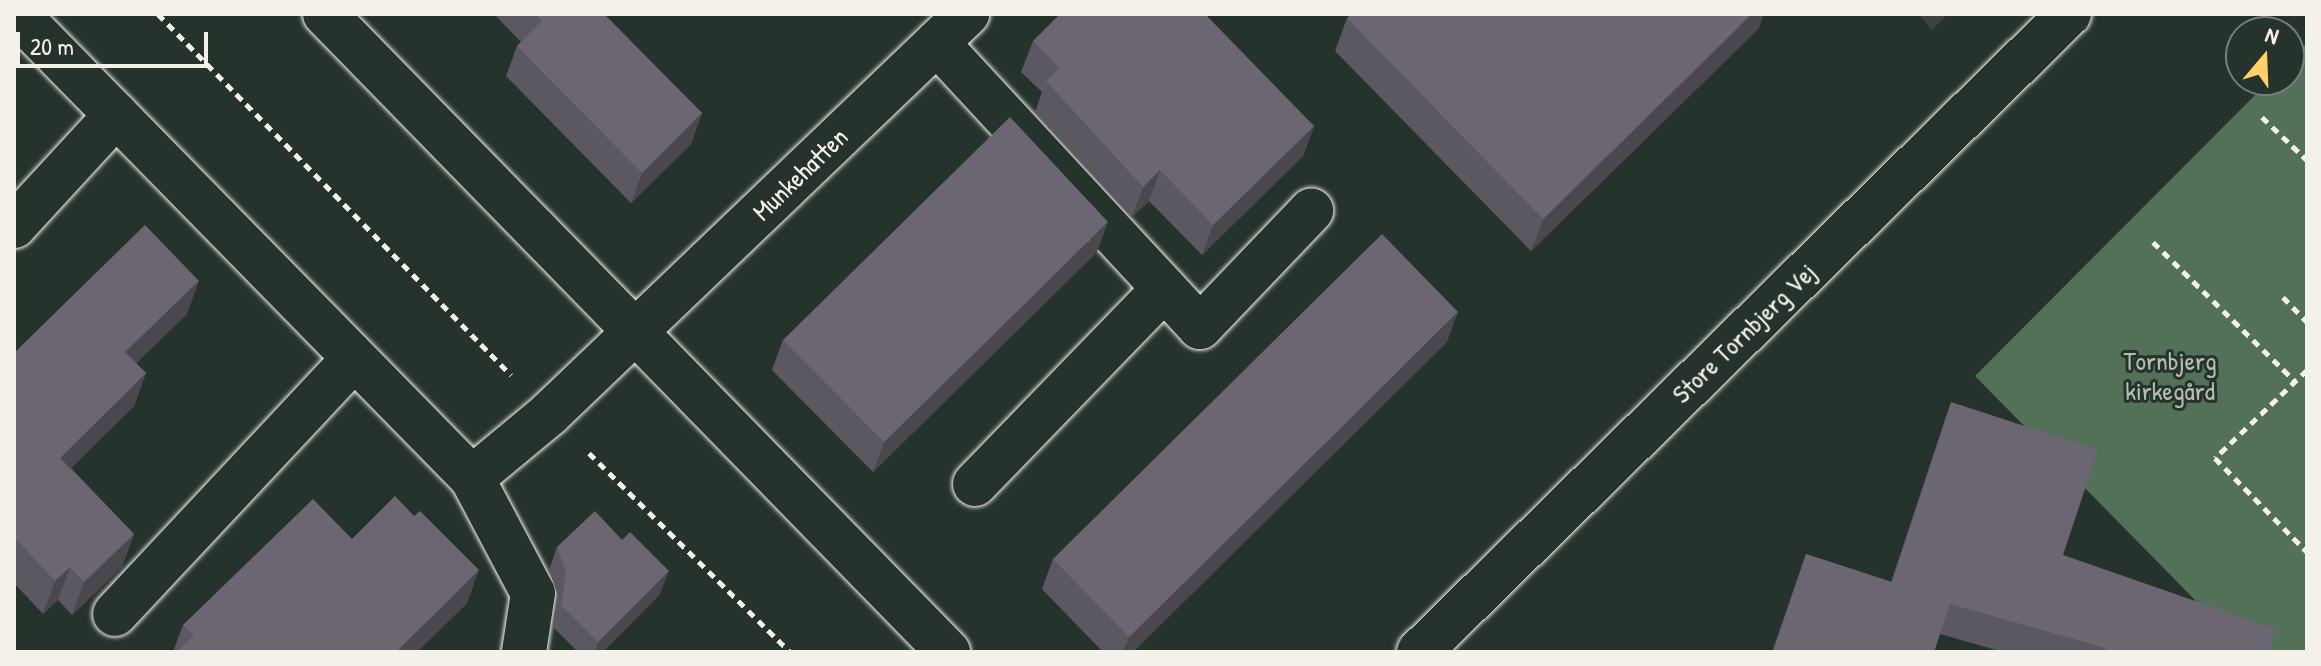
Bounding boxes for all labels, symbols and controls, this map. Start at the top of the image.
scale bar [20,16,212,66]
north arrow [2225,16,2305,96]
text: N [2262,19,2283,51]
text: 20 m [30,30,74,62]
street label: Munkehatten [746,121,854,227]
street label: Store Tornbjerg Vej [1666,257,1822,409]
park label: Tornbjerg kirkegård [2123,345,2217,406]

